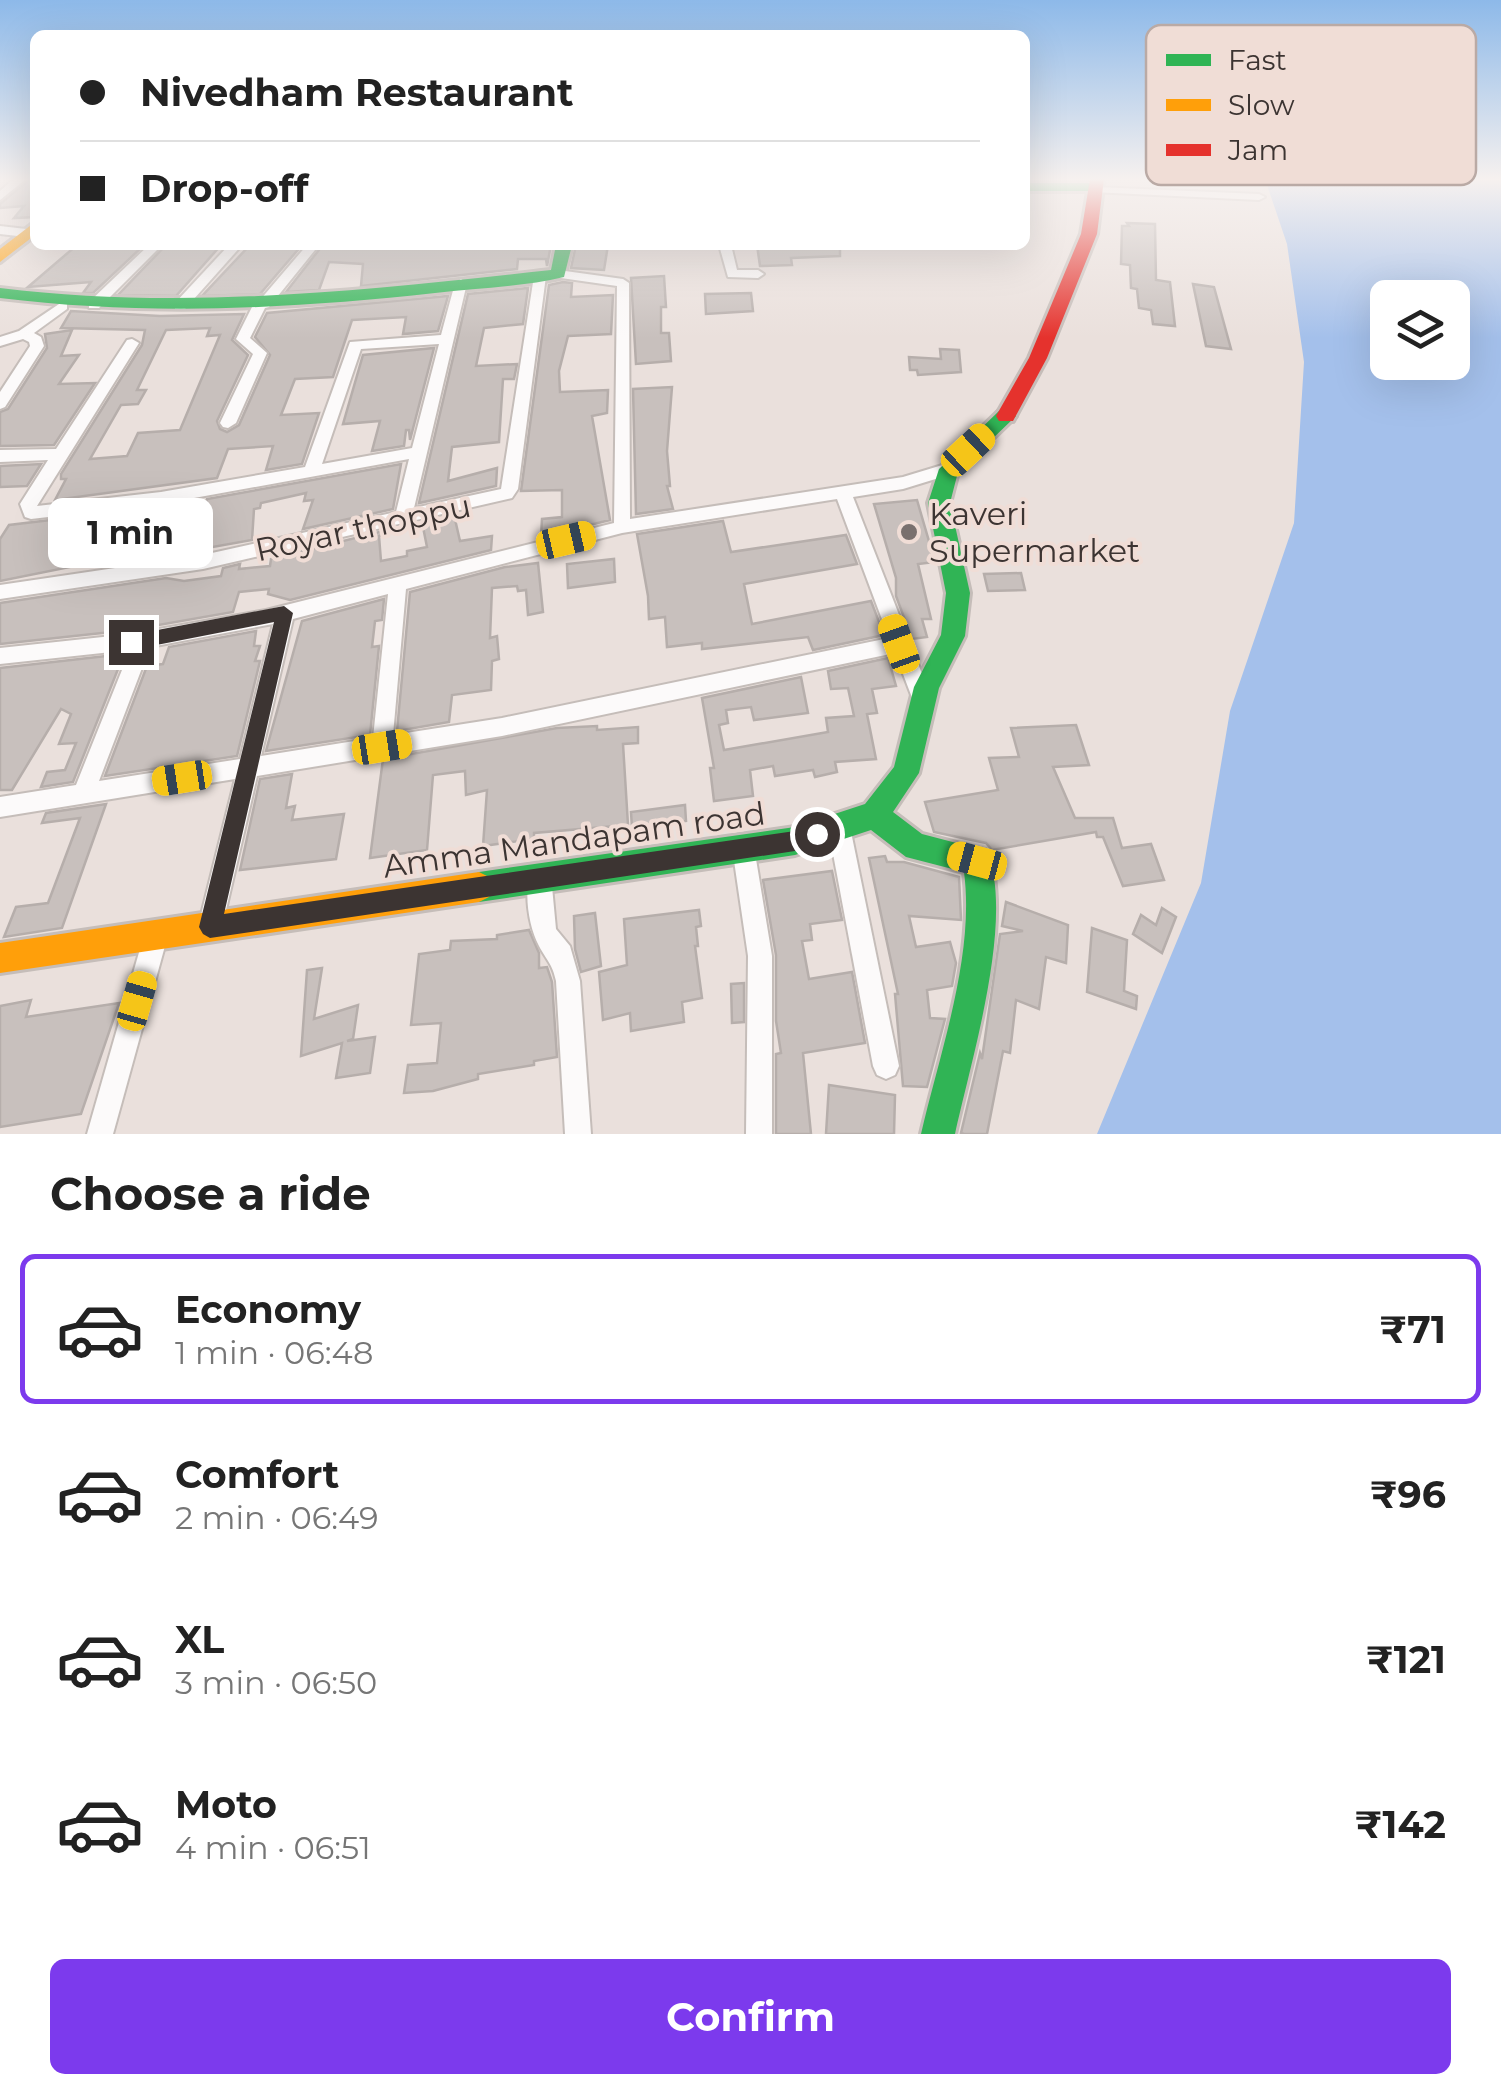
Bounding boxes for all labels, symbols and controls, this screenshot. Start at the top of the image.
legend [1146,25,1476,185]
text: Fast [1228,43,1287,77]
text: Nivedham Restaurant [140,69,574,116]
text: Slow [1228,88,1295,122]
text: Jam [1227,133,1288,167]
text: Drop-off [140,165,309,212]
map controls [1370,280,1470,380]
button: layers [1370,280,1470,380]
car [936,419,1000,481]
street label: Royar thoppu [252,486,474,569]
place label: Kaveri Supermarket [929,494,1140,570]
callout: 1 min [48,497,214,567]
text: 1 min [87,513,174,552]
car [533,519,599,561]
marker: Kaveri Supermarket [898,521,920,543]
car [875,611,923,677]
route end [109,620,154,665]
car [350,727,414,767]
car [150,758,214,798]
street label: Amma Mandapam road [380,793,768,886]
route start [795,812,840,857]
car [944,839,1010,883]
car [114,968,160,1034]
text: Choose a ride [50,1166,371,1221]
icon: car [55,1284,145,1374]
text: Economy [175,1286,361,1333]
text: ₹71 [1380,1306,1446,1353]
text: 1 min · 06:48 [175,1333,373,1372]
icon: car [55,1449,145,1539]
text: Comfort [175,1451,339,1498]
text: ₹96 [1370,1471,1446,1518]
text: 2 min · 06:49 [175,1498,378,1537]
icon: car [55,1614,145,1704]
text: XL [175,1616,224,1663]
text: ₹121 [1366,1636,1446,1683]
text: 3 min · 06:50 [175,1663,377,1702]
icon: car [55,1779,145,1869]
text: Moto [175,1781,277,1828]
text: ₹142 [1355,1801,1446,1848]
text: 4 min · 06:51 [175,1828,371,1867]
button: Confirm [50,1959,1451,2074]

